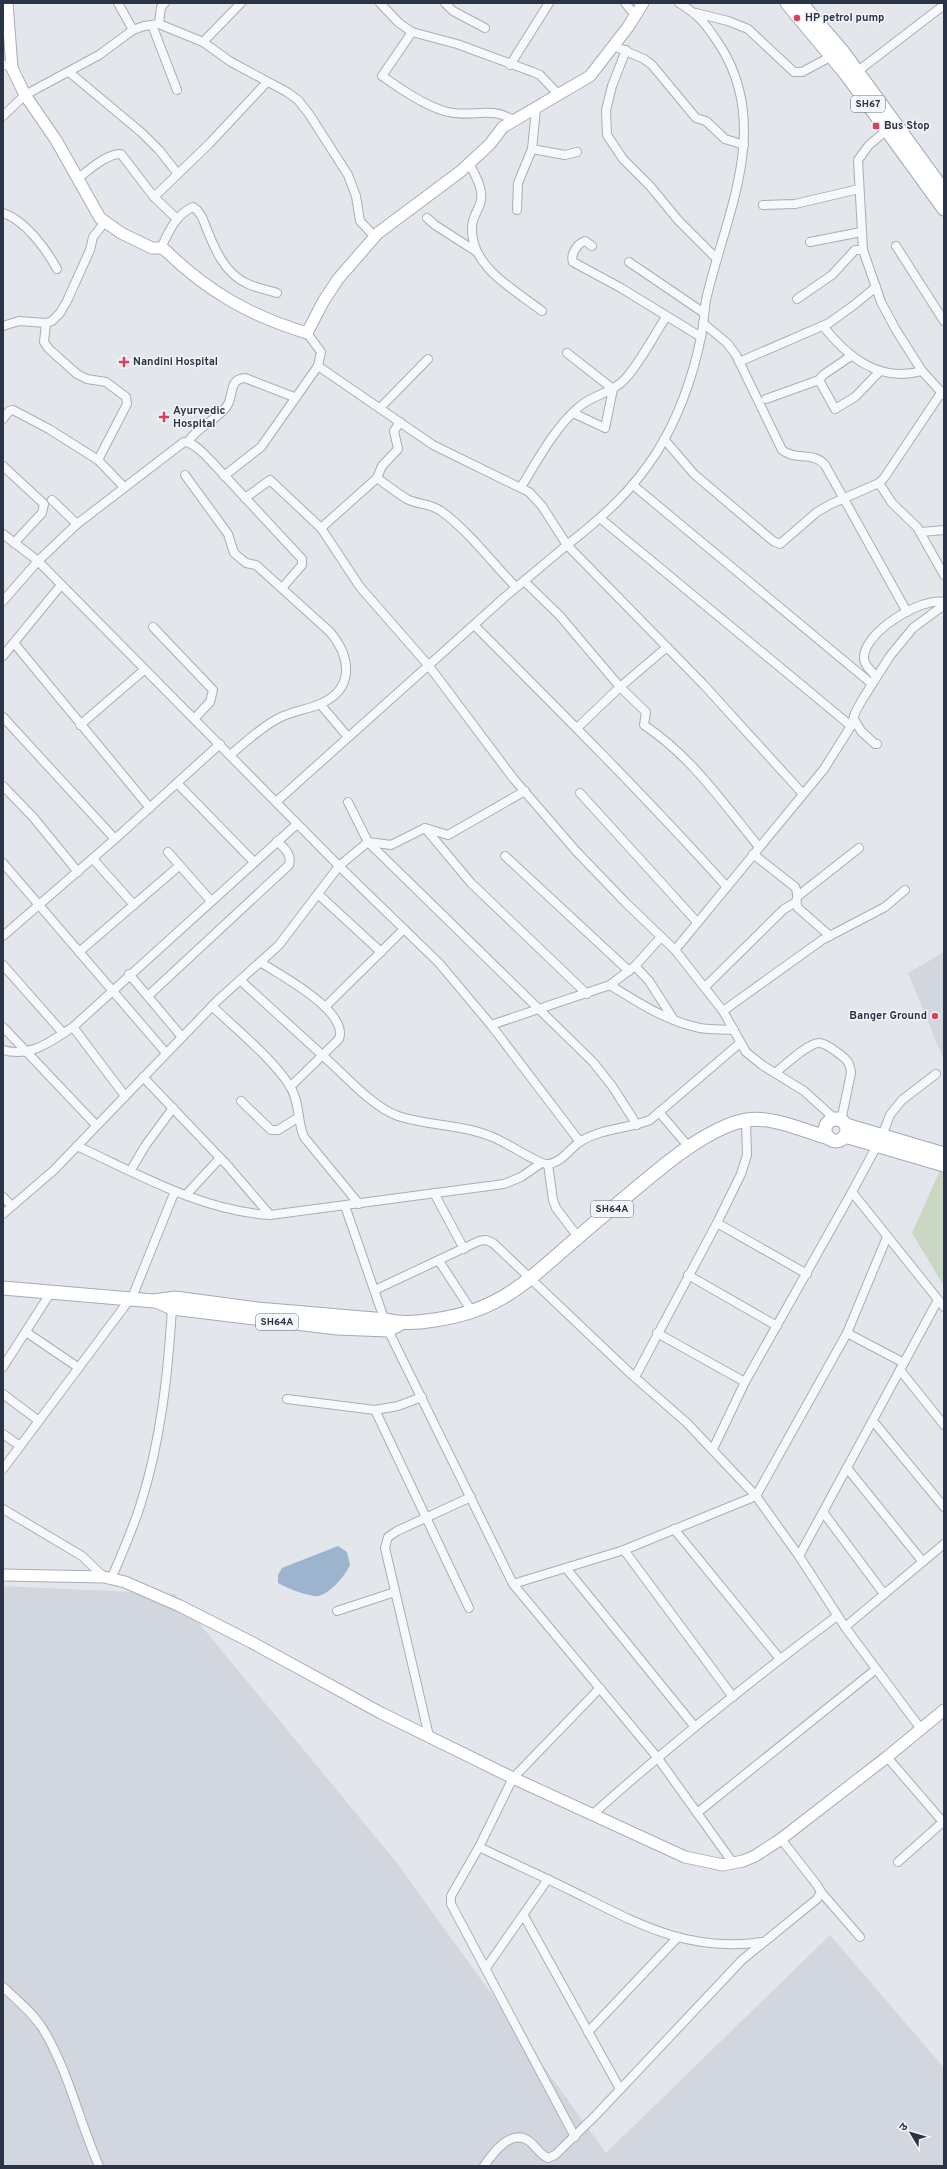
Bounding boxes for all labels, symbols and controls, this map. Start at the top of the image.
place label: HP petrol pump [805,11,884,25]
marker: HP petrol pump [792,13,802,23]
road number: SH67 [851,96,885,112]
place label: Bus Stop [884,119,930,133]
marker: Bus Stop [871,121,881,131]
place label: Nandini Hospital [133,355,218,369]
marker: Nandini Hospital [118,356,130,368]
place label: Ayurvedic Hospital [173,404,225,431]
marker: Ayurvedic Hospital [158,411,170,423]
place label: Banger Ground [849,1009,927,1023]
marker: Banger Ground [930,1011,940,1021]
road number: SH64A [591,1201,633,1217]
road number: SH64A [256,1314,298,1330]
north arrow [891,2113,931,2153]
text: उ [896,2120,912,2134]

